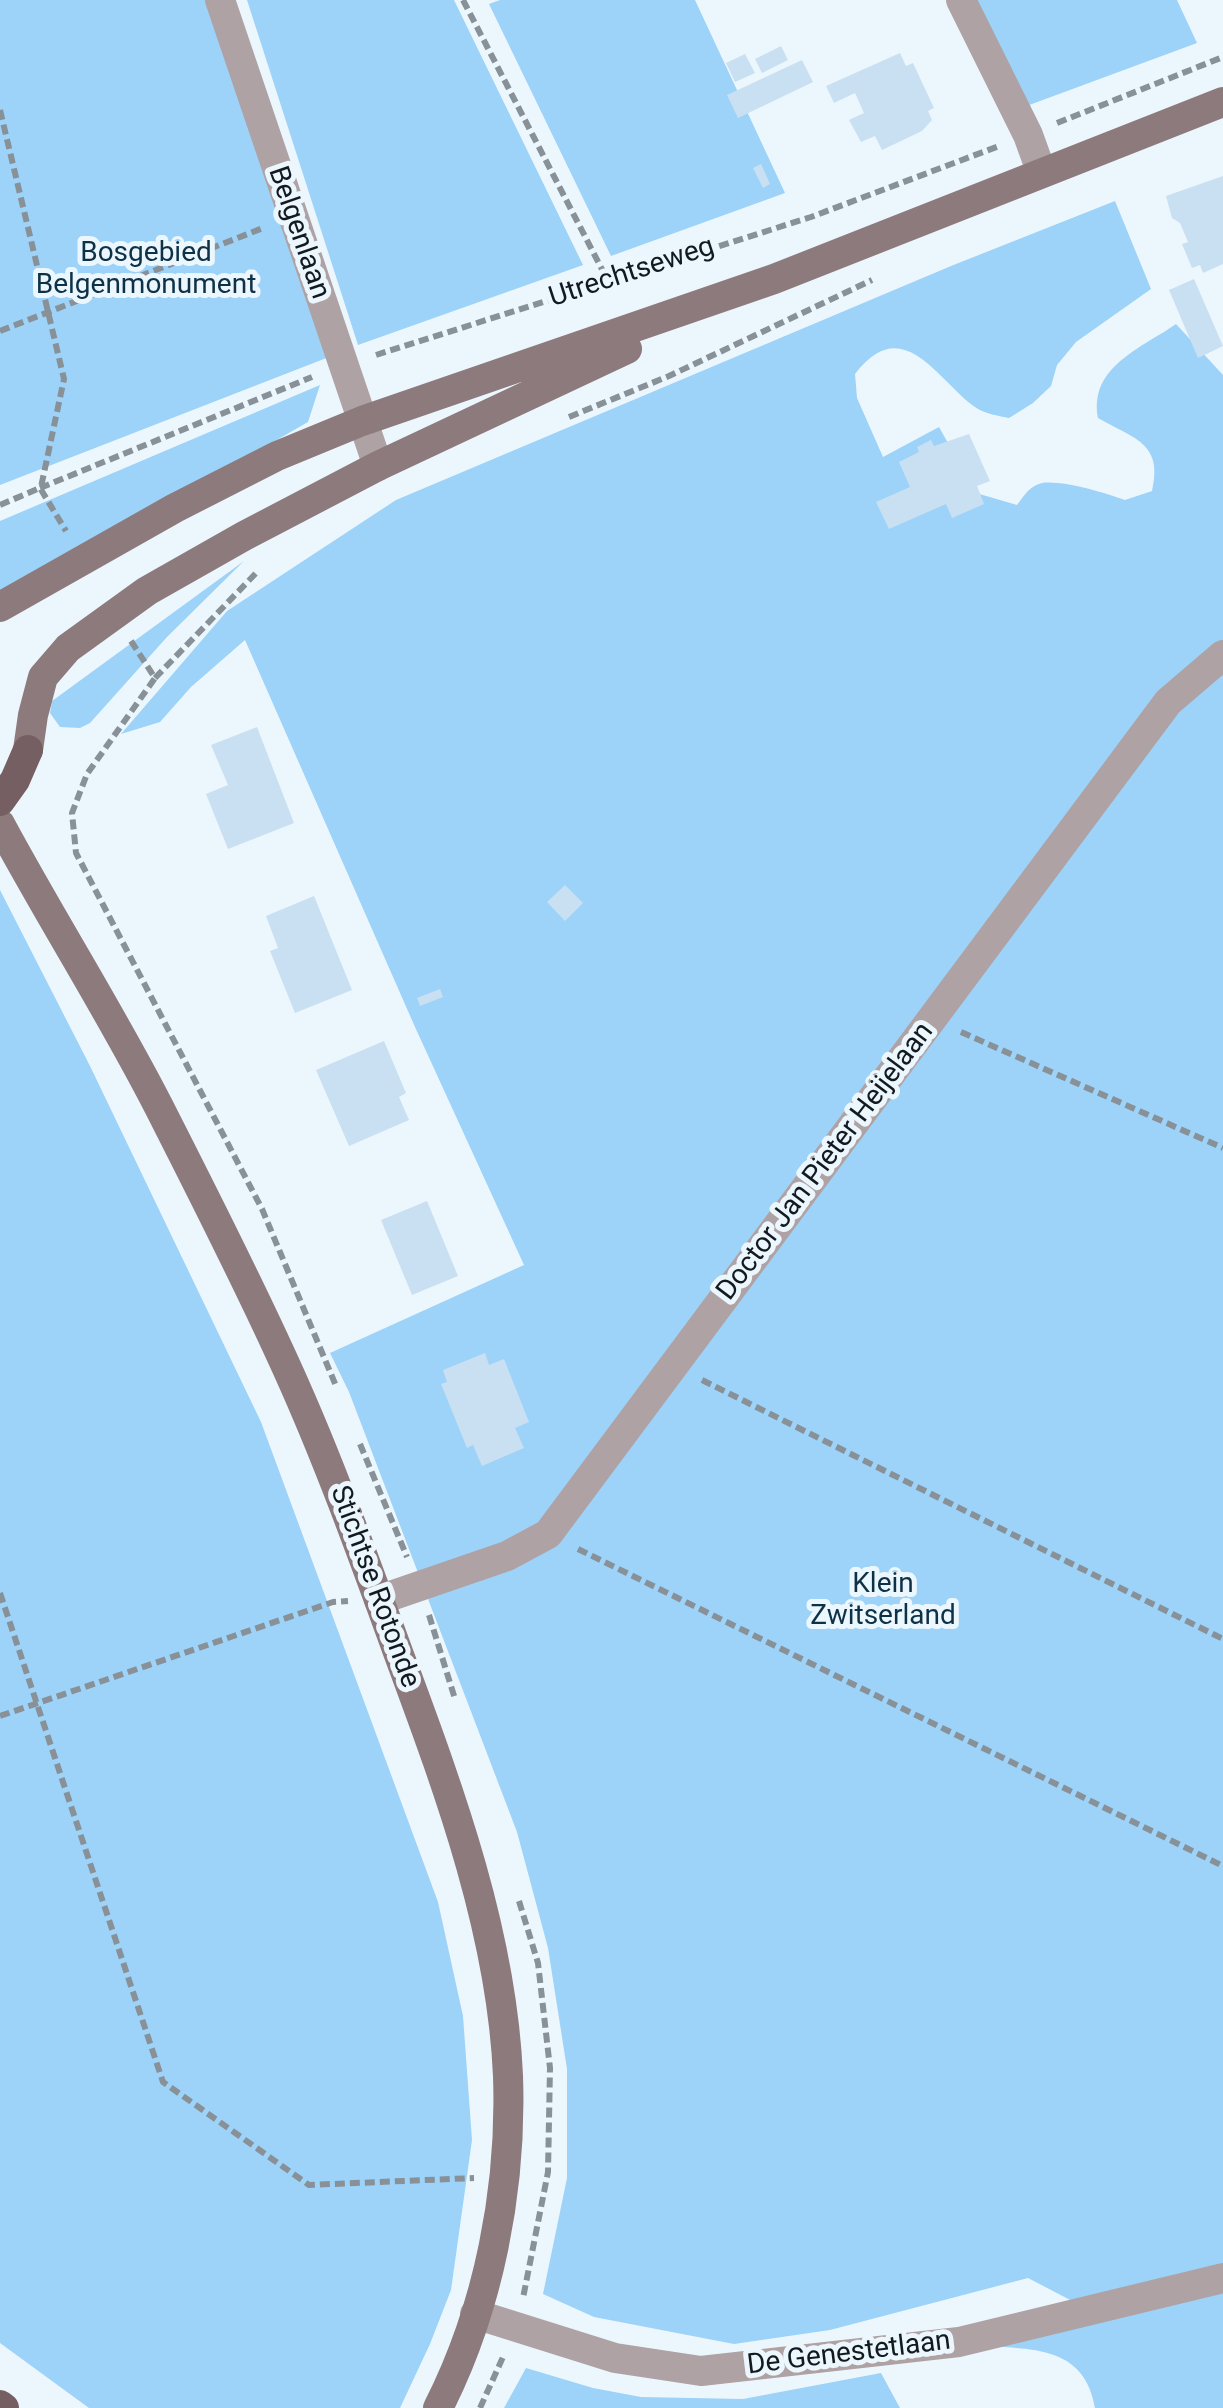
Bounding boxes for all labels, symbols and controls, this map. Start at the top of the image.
street label: Belgenlaan [260,162,336,304]
street label: Utrechtseweg [545,231,719,315]
park label: Bosgebied Belgenmonument [36,237,256,303]
street label: Doctor Jan Pieter Heijelaan [711,1017,941,1307]
street label: Stichtse Rotonde [322,1482,426,1692]
park label: Klein Zwitserland [810,1568,956,1634]
street label: De Genestetlaan [745,2325,953,2383]

